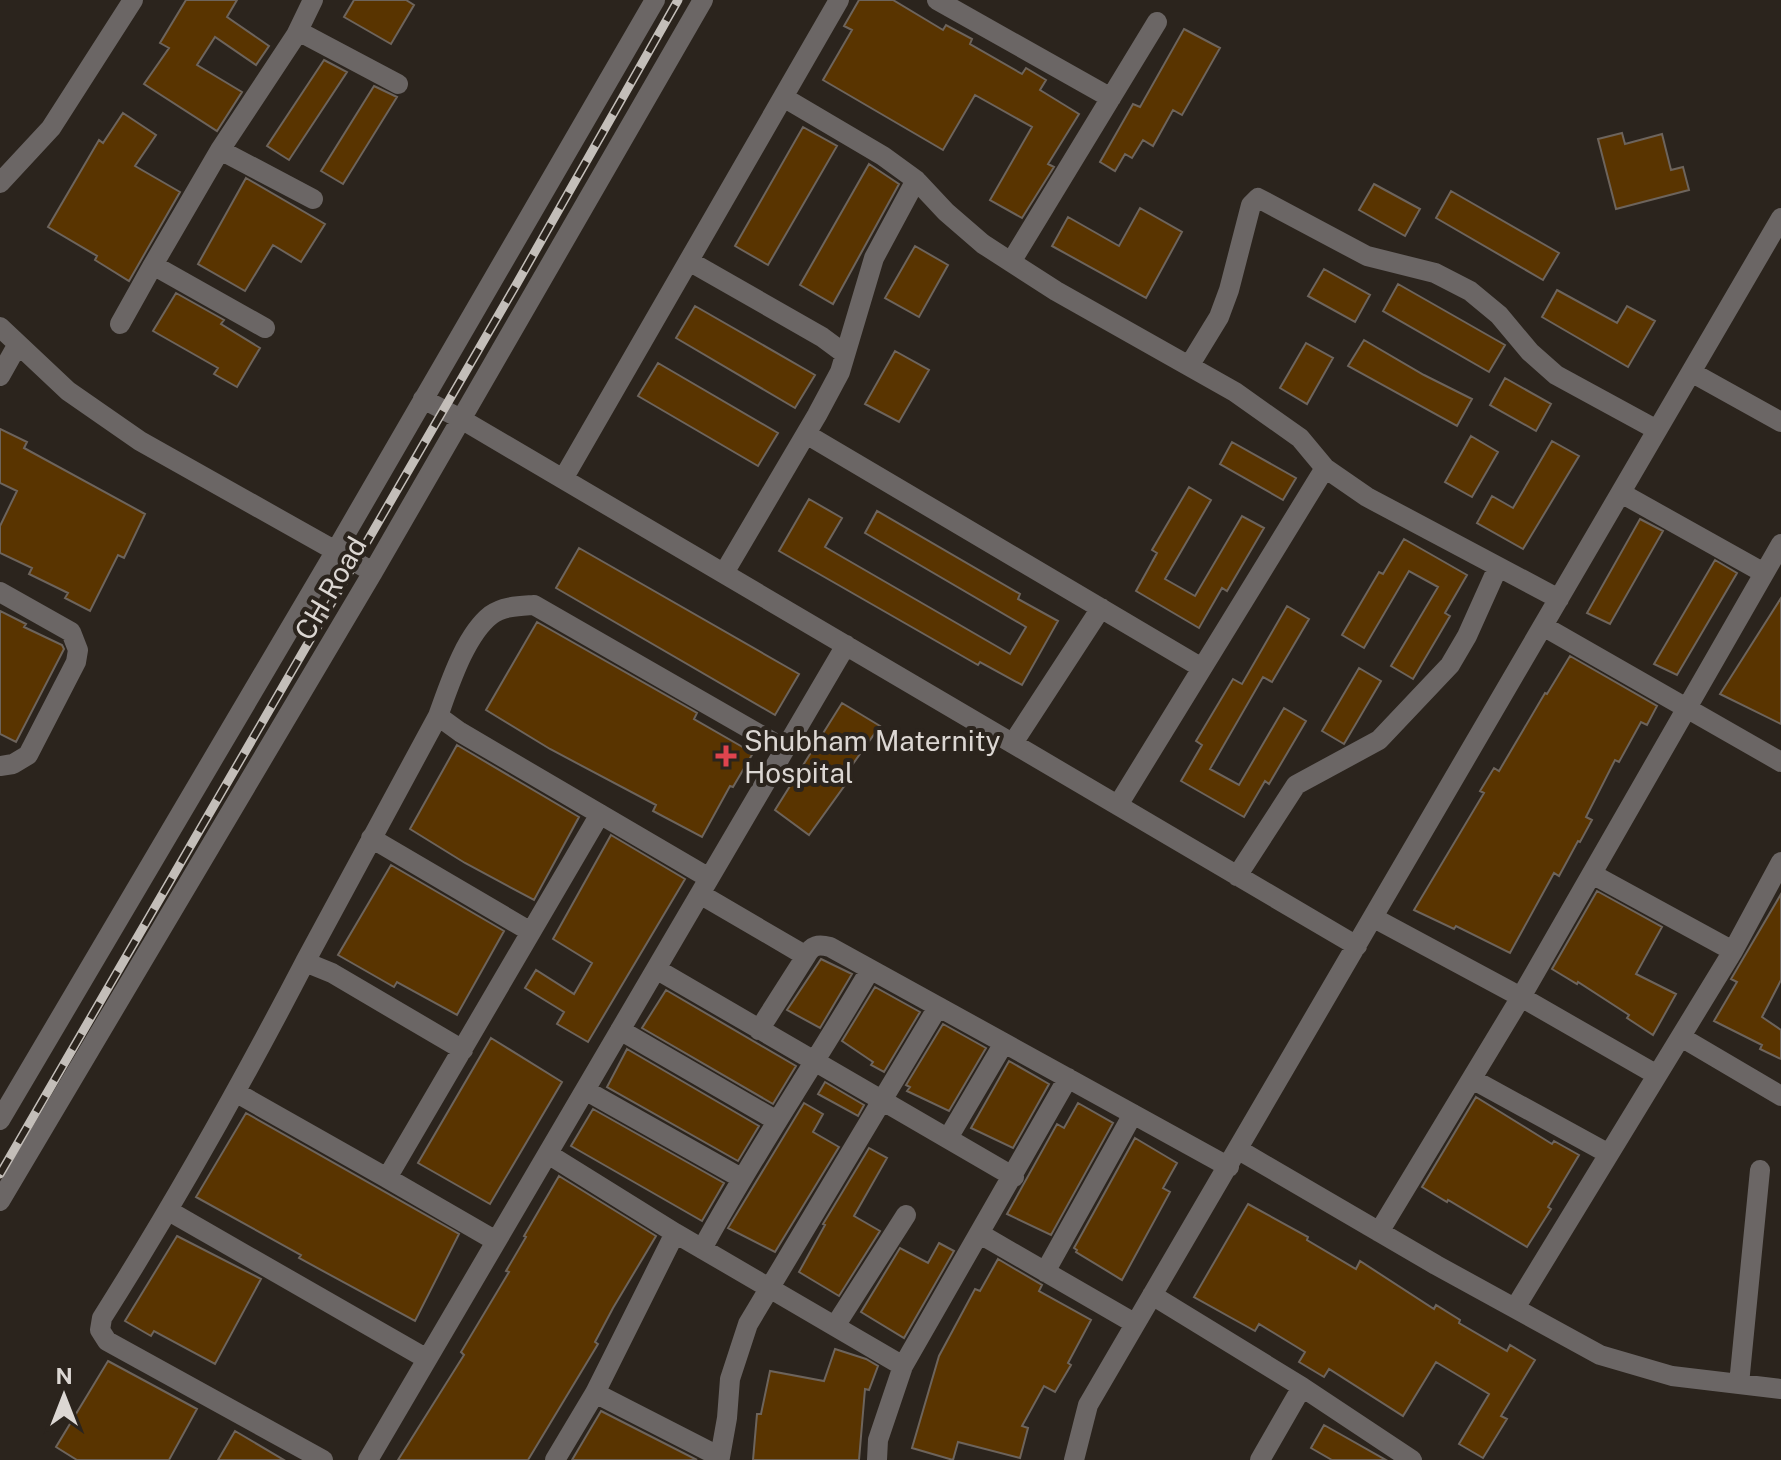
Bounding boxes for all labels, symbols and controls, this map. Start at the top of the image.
street label: CH Road [287,530,373,646]
place label: Shubham Maternity Hospital [744,724,1001,789]
marker: Shubham Maternity Hospital [715,745,737,767]
north arrow [24,1356,104,1436]
text: N [55,1363,73,1389]

